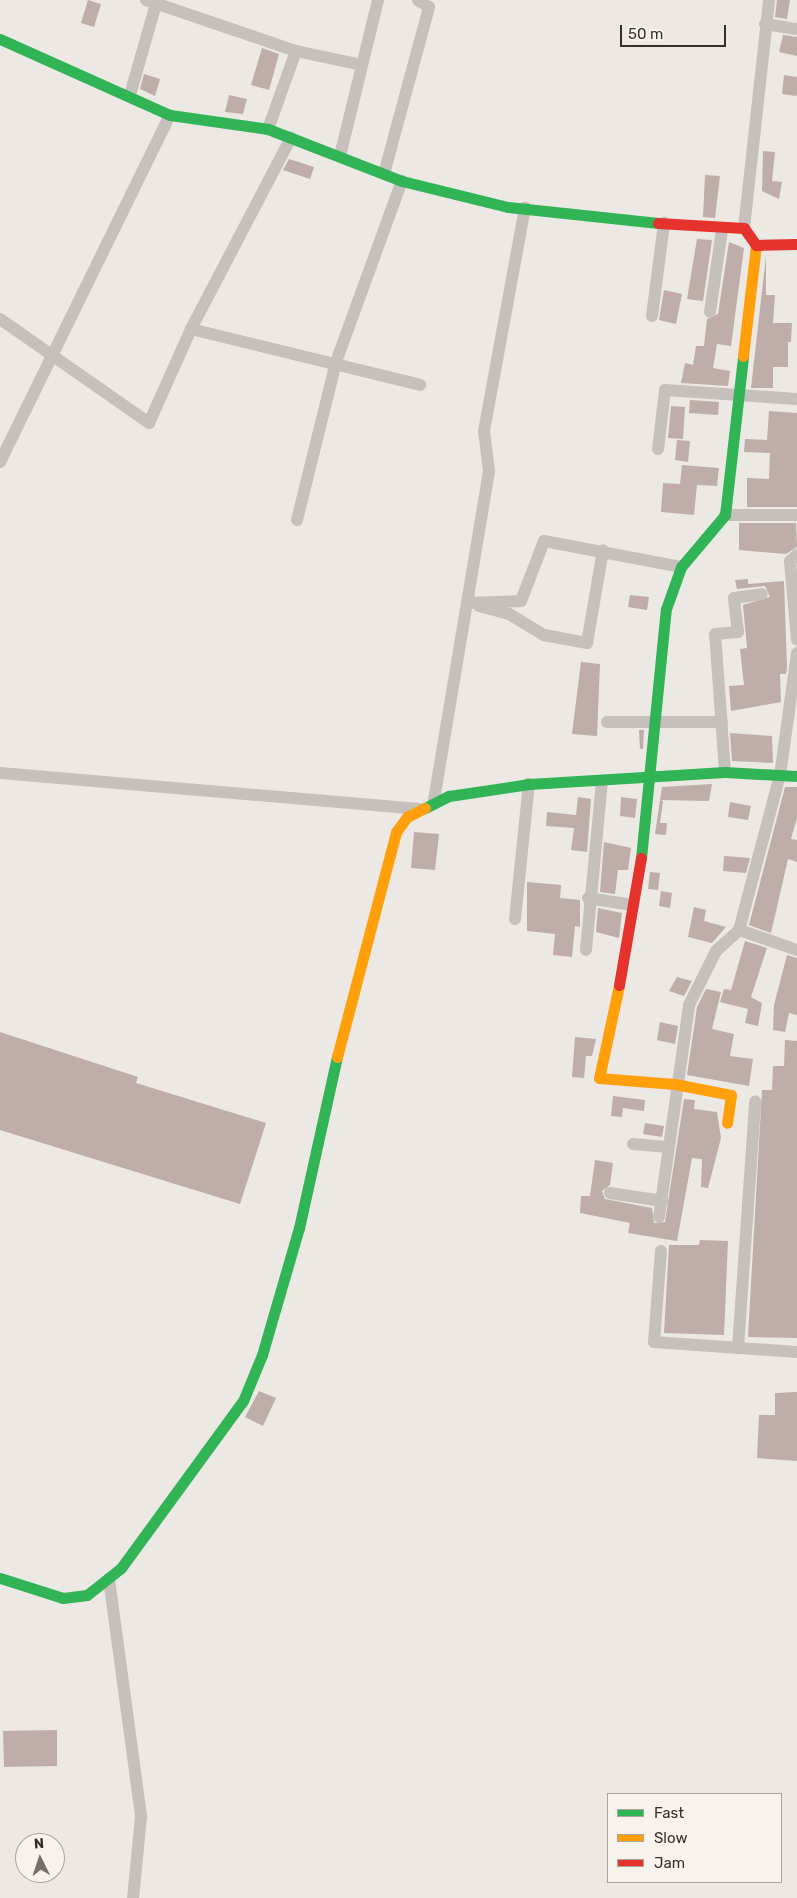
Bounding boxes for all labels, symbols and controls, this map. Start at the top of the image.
scale bar [622,15,728,47]
text: 50 m [628,25,663,43]
legend [607,1793,782,1883]
text: Fast [654,1804,684,1822]
text: Slow [654,1829,687,1847]
north arrow [15,1833,65,1883]
text: N [33,1835,45,1852]
text: Jam [654,1854,685,1872]

